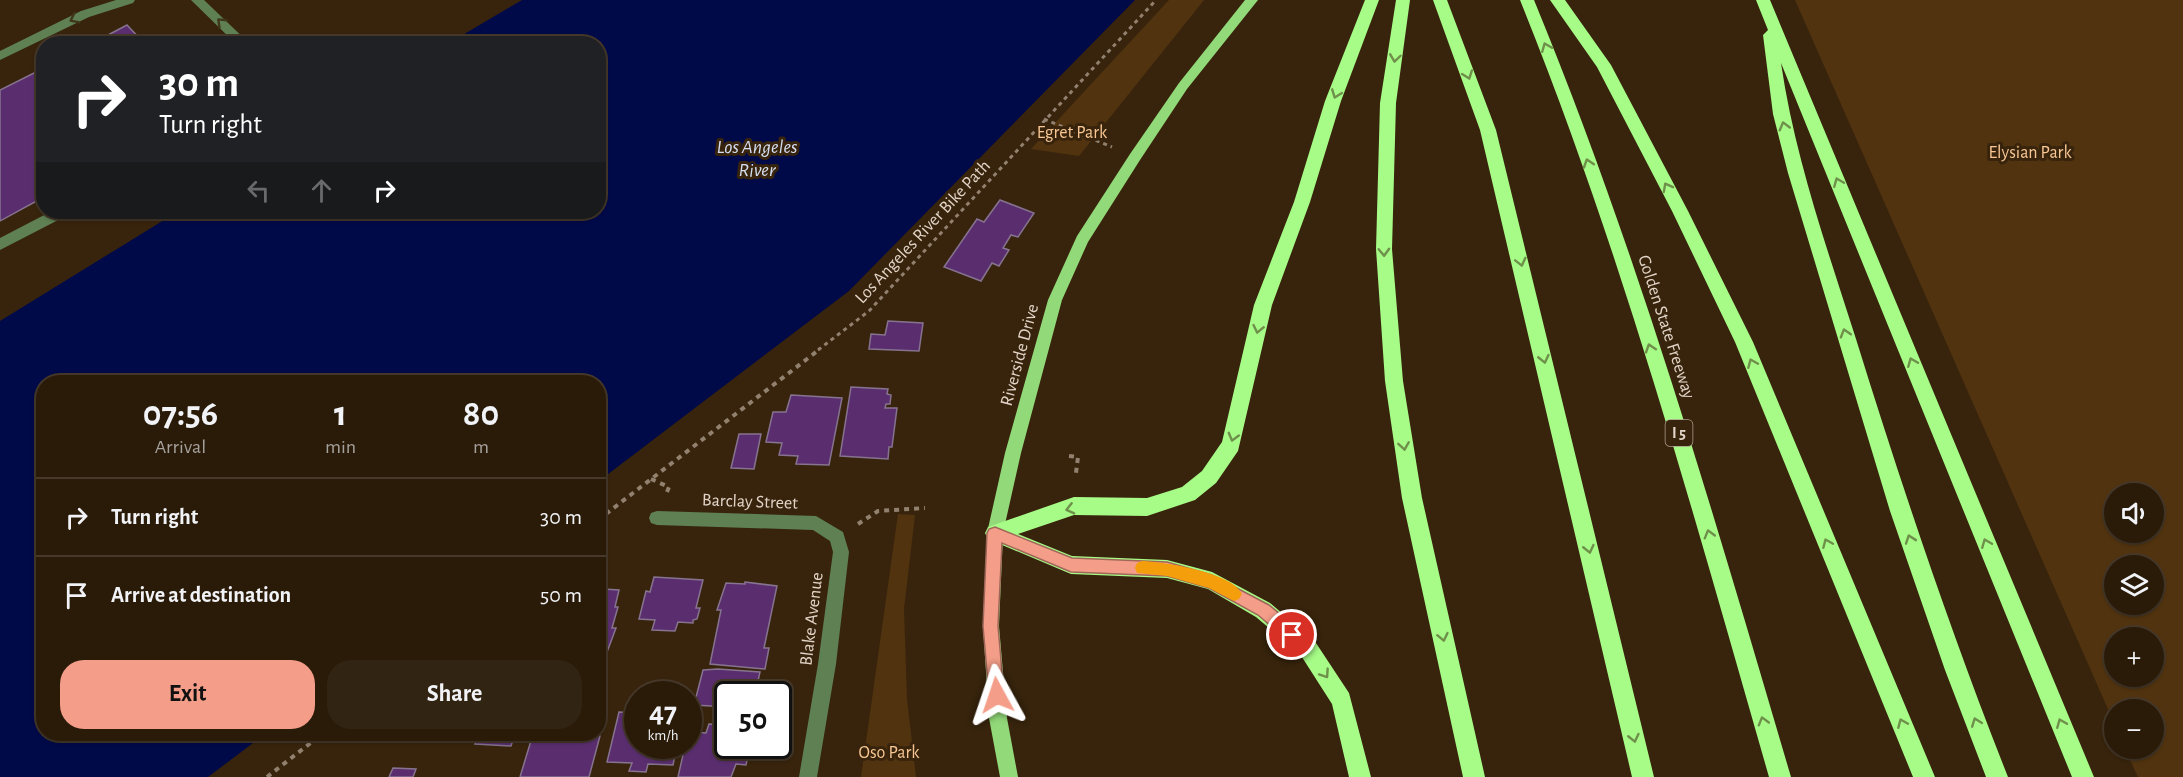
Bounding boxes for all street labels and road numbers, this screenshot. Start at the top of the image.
street label: Los Angeles River Bike Path [852,157,994,307]
street label: Golden State Freeway [1634,253,1698,401]
street label: Riverside Drive [998,302,1042,408]
road number: I 5 [1666,420,1692,446]
street label: Barclay Street [702,491,799,513]
street label: Blake Avenue [797,571,827,667]

